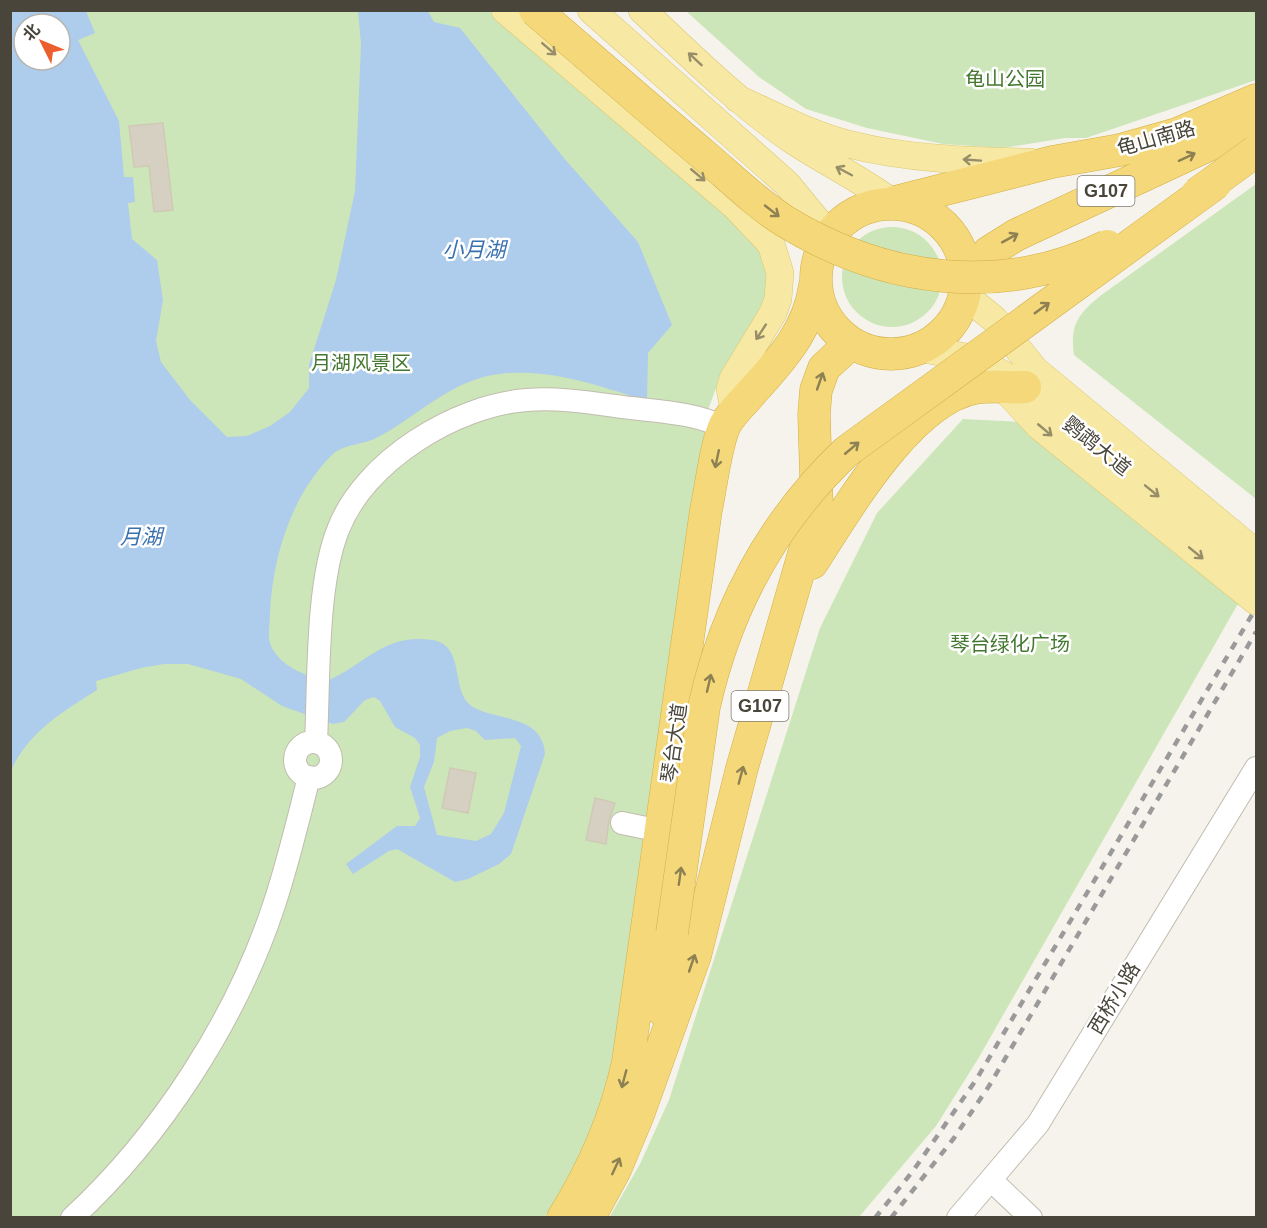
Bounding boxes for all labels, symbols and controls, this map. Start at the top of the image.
north arrow [12,12,72,72]
text: 北 [20,20,43,44]
one-way arrow [541,42,556,56]
one-way arrow [688,52,703,66]
park label: 龟山公园 [965,68,1045,90]
street label: 龟山南路 [1115,116,1197,160]
one-way arrow [1178,151,1196,163]
one-way arrow [963,155,983,166]
one-way arrow [836,165,853,177]
one-way arrow [689,168,705,181]
road number: G107 [1078,176,1134,206]
one-way arrow [764,205,780,218]
one-way arrow [1001,232,1018,244]
water label: 小月湖 [443,238,508,261]
one-way arrow [1034,302,1050,314]
one-way arrow [755,323,767,340]
park label: 月湖风景区 [311,352,411,374]
one-way arrow [815,372,826,391]
street label: 鹦鹉大道 [1059,412,1135,480]
one-way arrow [1037,423,1052,437]
one-way arrow [844,442,860,455]
one-way arrow [711,449,722,468]
one-way arrow [1143,484,1159,497]
water label: 月湖 [120,525,165,548]
one-way arrow [1188,546,1204,559]
park label: 琴台绿化广场 [950,633,1070,655]
one-way arrow [704,674,715,693]
road number: G107 [732,691,789,721]
street label: 琴台大道 [658,702,690,784]
one-way arrow [735,766,747,785]
one-way arrow [674,866,685,886]
one-way arrow [687,954,698,973]
street label: 西桥小路 [1084,958,1144,1038]
one-way arrow [618,1069,630,1088]
one-way arrow [611,1157,623,1175]

